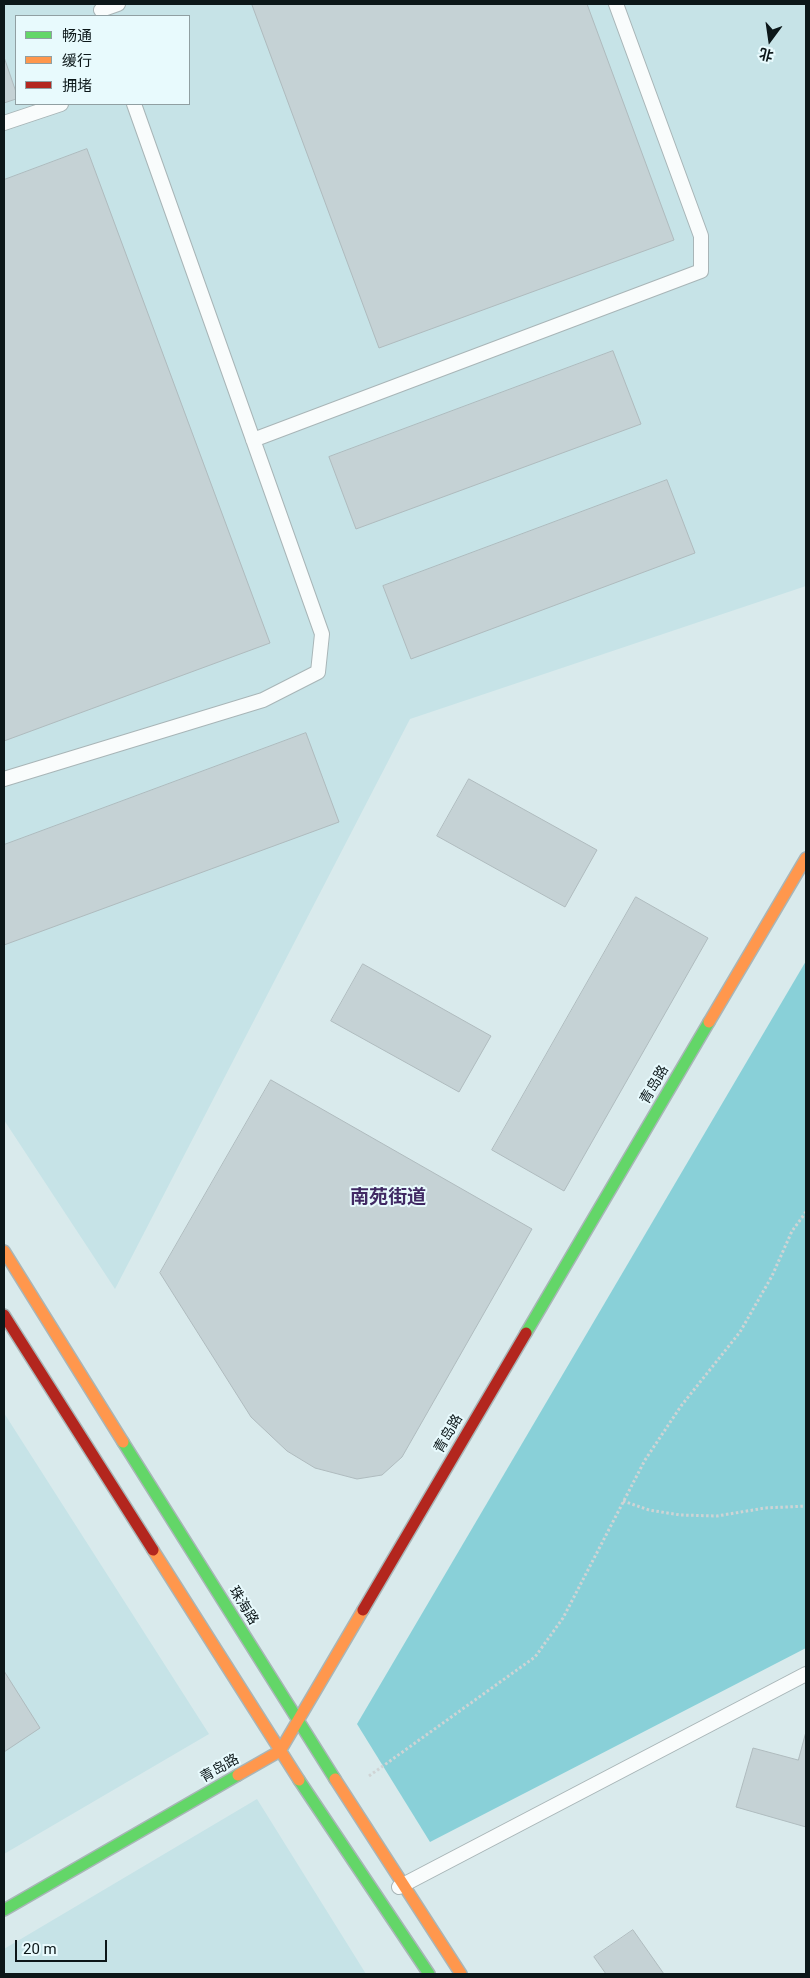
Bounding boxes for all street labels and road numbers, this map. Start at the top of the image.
street label: 青岛路 [637,1063,673,1107]
street label: 青岛路 [431,1412,467,1456]
street label: 珠海路 [225,1584,261,1628]
street label: 青岛路 [198,1751,242,1787]

